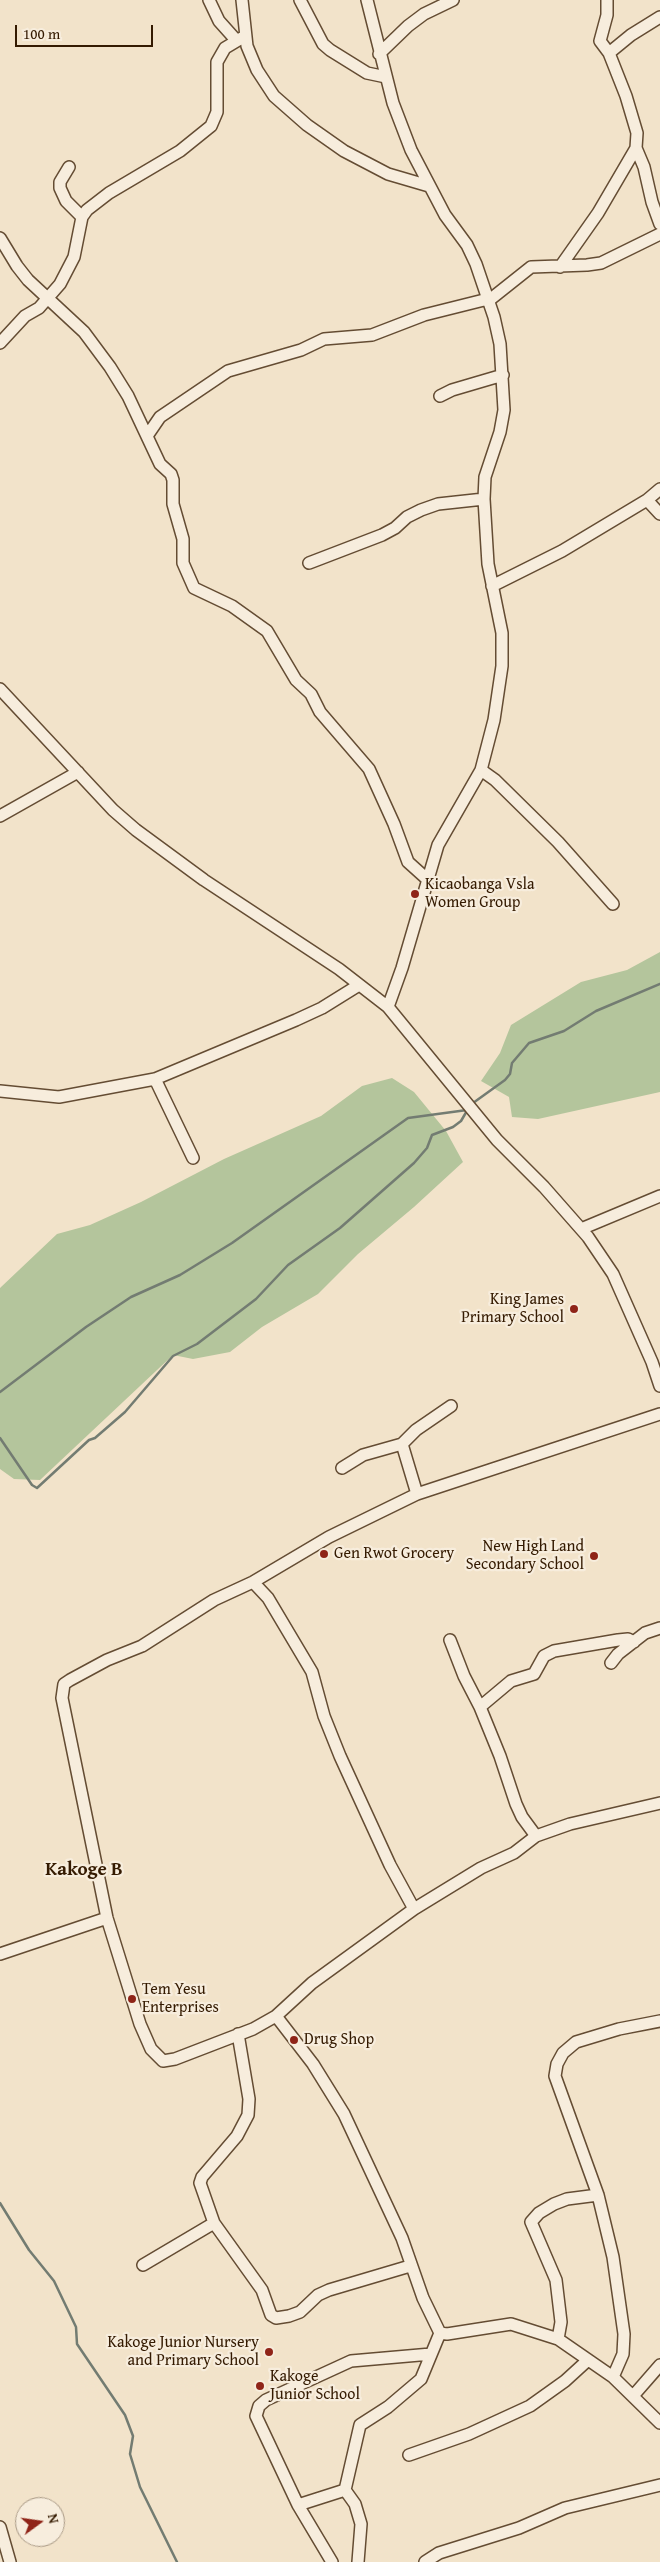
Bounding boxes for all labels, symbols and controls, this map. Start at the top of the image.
scale bar [18,15,155,47]
text: 100 m [23,23,60,44]
place label: Kicaobanga Vsla Women Group [425,875,535,913]
marker: Kicaobanga Vsla Women Group [409,888,421,900]
place label: King James Primary School [461,1290,564,1328]
marker: King James Primary School [568,1303,580,1315]
place label: New High Land Secondary School [466,1537,584,1575]
place label: Gen Rwot Grocery [334,1544,454,1564]
marker: Gen Rwot Grocery [318,1548,330,1560]
marker: New High Land Secondary School [588,1550,600,1562]
district label: Kakoge B [45,1859,123,1881]
place label: Tem Yesu Enterprises [142,1980,219,2018]
marker: Tem Yesu Enterprises [126,1993,138,2005]
place label: Drug Shop [304,2030,374,2050]
marker: Drug Shop [288,2034,300,2046]
place label: Kakoge Junior Nursery and Primary School [107,2333,259,2371]
marker: Kakoge Junior Nursery and Primary School [263,2346,275,2358]
place label: Kakoge Junior School [270,2367,360,2405]
marker: Kakoge Junior School [254,2380,266,2392]
north arrow [15,2497,65,2547]
text: N [43,2512,64,2526]

